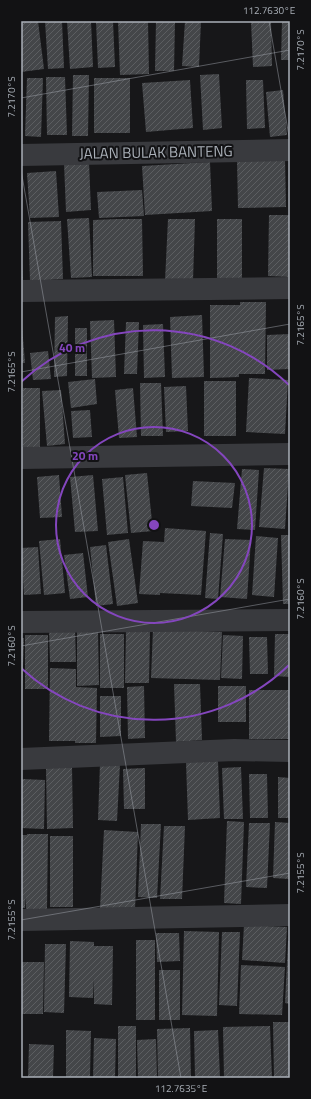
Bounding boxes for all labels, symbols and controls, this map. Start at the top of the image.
text: 112.7630°E [243,3,296,18]
text: 7.2170°S [293,29,308,71]
text: 7.2170°S [4,76,19,118]
street label: JALAN BULAK BANTENG [79,139,233,165]
text: 7.2165°S [293,304,308,346]
text: 40 m [59,338,85,357]
text: 7.2165°S [4,351,19,393]
text: 20 m [72,446,98,465]
centre of rings [147,518,161,532]
text: 7.2160°S [293,578,308,620]
text: 7.2160°S [4,625,19,667]
text: 7.2155°S [293,852,308,894]
text: 7.2155°S [4,899,19,941]
text: 112.7635°E [155,1081,208,1096]

